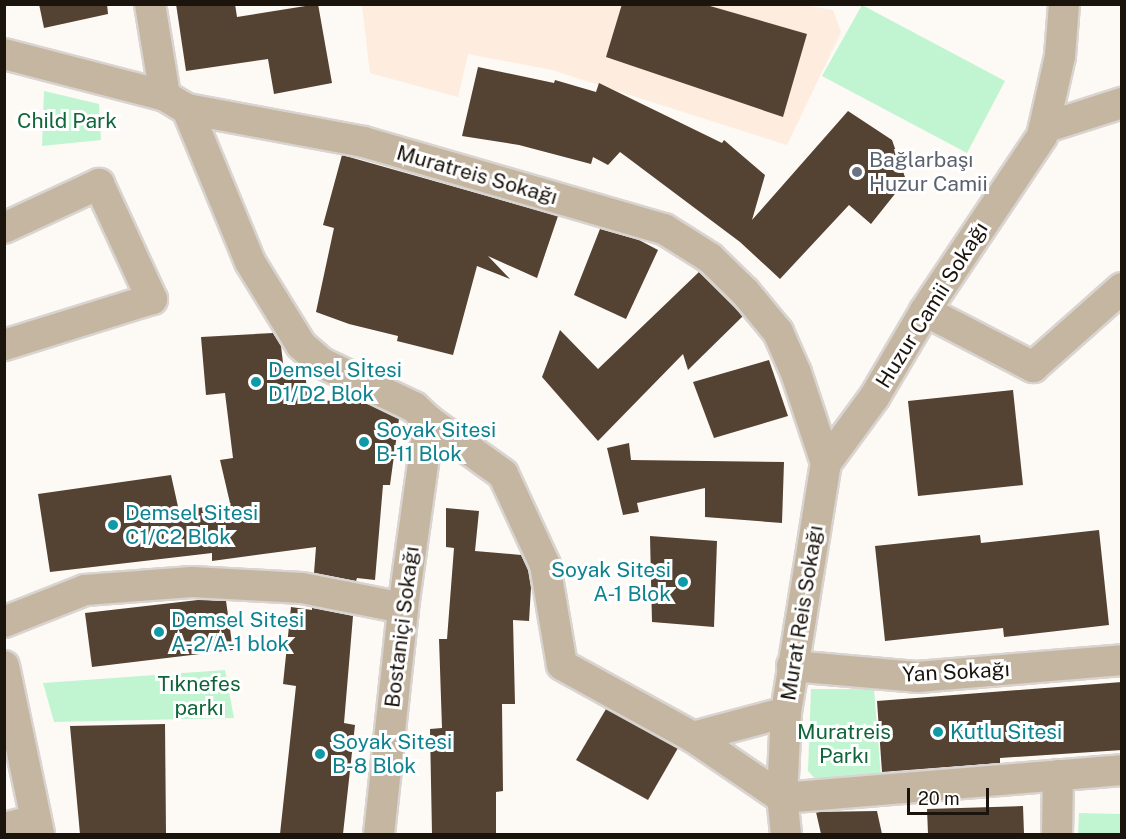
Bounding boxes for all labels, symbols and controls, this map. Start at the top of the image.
park label: Child Park [17,108,117,134]
street label: Muratreis Sokağı [394,140,560,210]
place label: Bağlarbaşı Huzur Camii [869,147,988,197]
marker: Bağlarbaşı Huzur Camii [850,165,864,179]
street label: Huzur Camii Sokağı [871,217,993,393]
place label: Demsel Sİtesi D1/D2 Blok [268,357,402,407]
marker: Demsel Sİtesi D1/D2 Blok [249,375,263,389]
place label: Soyak Sitesi B-11 Blok [376,417,496,467]
marker: Soyak Sitesi B-11 Blok [357,435,371,449]
place label: Demsel Sitesi C1/C2 Blok [125,500,258,550]
marker: Demsel Sitesi C1/C2 Blok [106,518,120,532]
street label: Murat Reis Sokağı [776,524,828,702]
street label: Bostaniçi Sokağı [380,545,424,709]
place label: Soyak Sitesi A-1 Blok [551,557,671,607]
marker: Soyak Sitesi A-1 Blok [676,575,690,589]
place label: Demsel Sitesi A-2/A-1 blok [171,607,304,657]
marker: Demsel Sitesi A-2/A-1 blok [152,625,166,639]
street label: Yan Sokağı [902,657,1010,687]
park label: Tıknefes parkı [157,671,241,721]
park label: Muratreis Parkı [797,719,891,769]
place label: Kutlu Sitesi [950,719,1062,745]
marker: Kutlu Sitesi [931,725,945,739]
place label: Soyak Sitesi B-8 Blok [332,729,452,779]
marker: Soyak Sitesi B-8 Blok [313,747,327,761]
scale bar [910,776,992,814]
text: 20 m [918,788,960,809]

